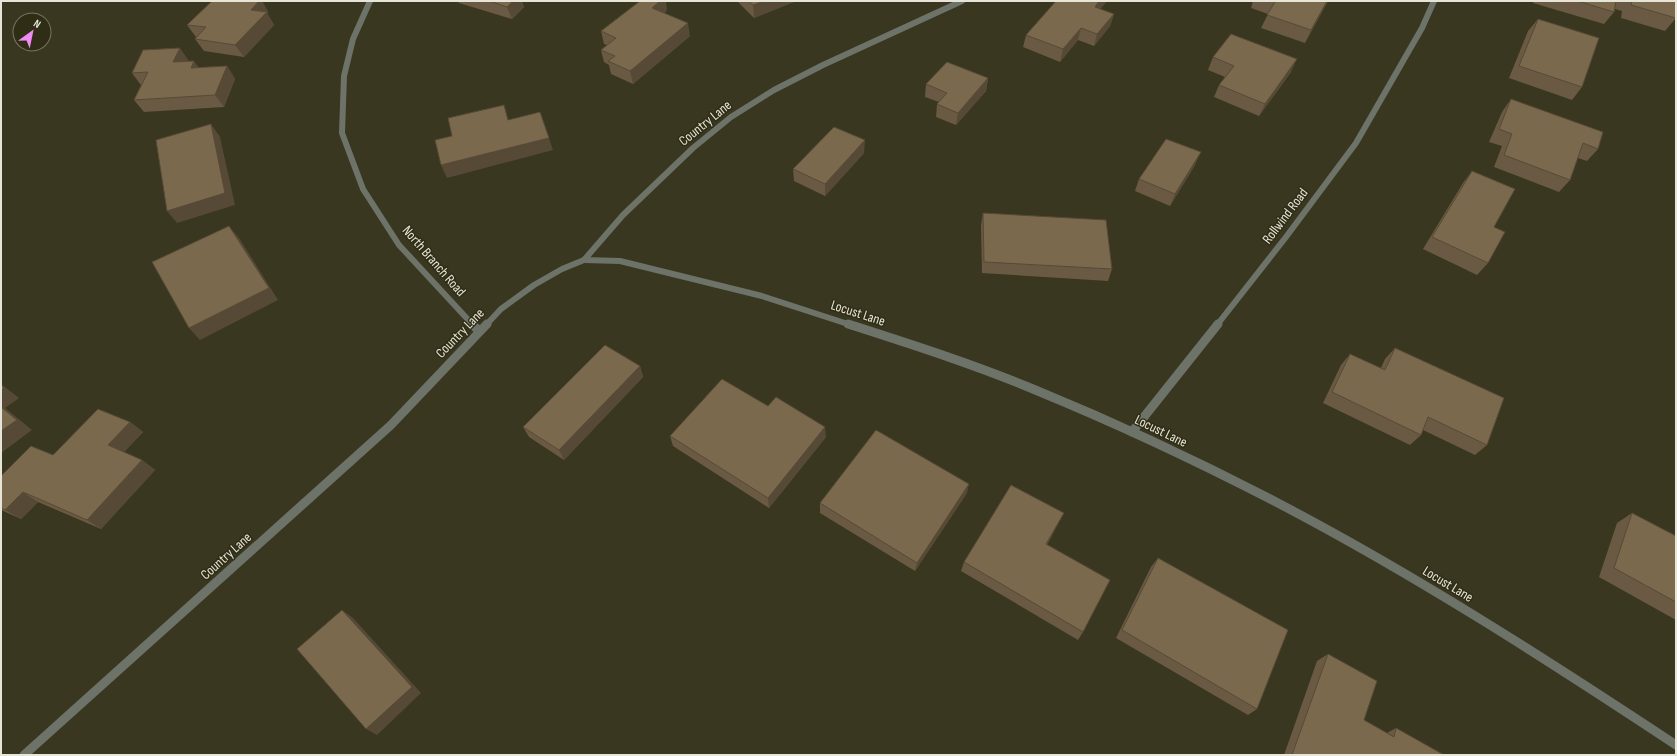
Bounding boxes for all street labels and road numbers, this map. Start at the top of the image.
street label: Country Lane [675,97,735,149]
street label: Rollwind Road [1259,185,1311,247]
street label: North Branch Road [399,222,469,300]
street label: Locust Lane [829,296,887,330]
street label: Country Lane [432,305,488,361]
street label: Locust Lane [1132,411,1190,451]
street label: Country Lane [197,529,255,583]
street label: Locust Lane [1420,562,1476,606]

